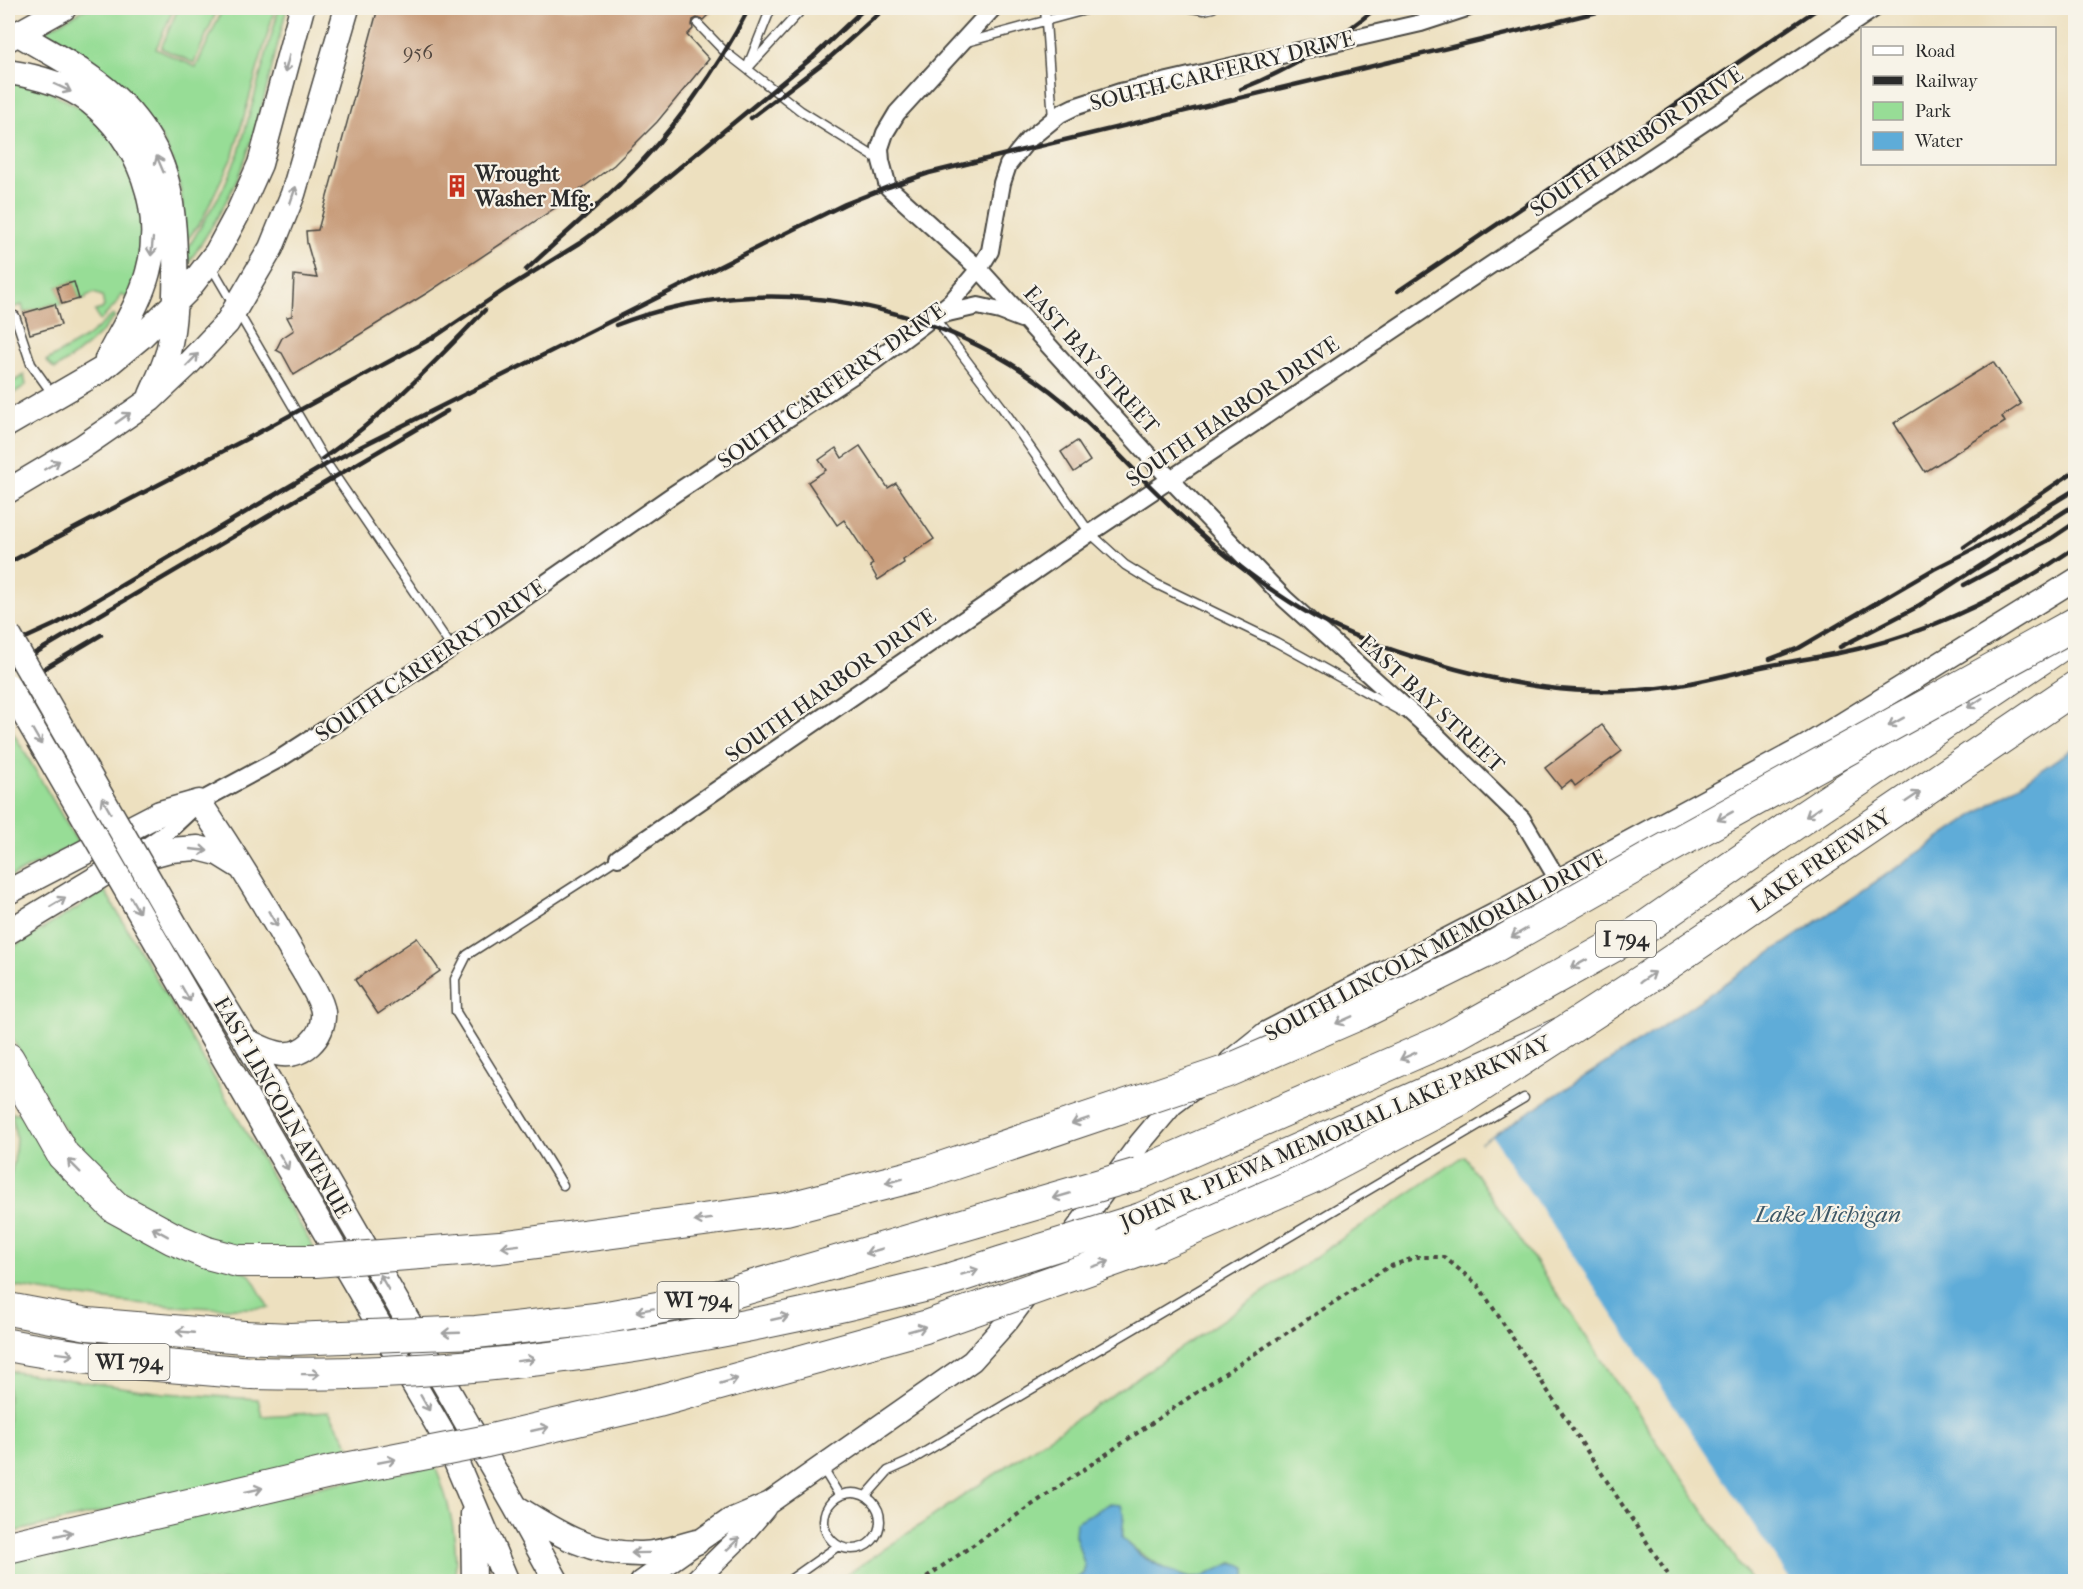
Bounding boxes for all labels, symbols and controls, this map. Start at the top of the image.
street label: SOUTH CARFERRY DRIVE [1087,25,1357,116]
legend [1861,27,2056,165]
house number: 956 [403,41,433,64]
text: Road [1915,41,1955,62]
one-way arrow [281,54,292,73]
street label: SOUTH HARBOR DRIVE [1525,61,1748,223]
text: Railway [1915,71,1979,92]
one-way arrow [54,82,72,94]
text: Park [1915,101,1952,122]
text: Water [1914,131,1963,152]
one-way arrow [154,155,165,173]
place label: Wrought Washer Mfg. [474,161,594,212]
building icon: Wrought Washer Mfg. [444,173,470,199]
one-way arrow [288,186,299,205]
one-way arrow [146,236,157,256]
street label: EAST BAY STREET [1018,280,1165,440]
street label: SOUTH CARFERRY DRIVE [713,297,950,474]
street label: SOUTH HARBOR DRIVE [1121,331,1344,493]
one-way arrow [185,352,200,367]
one-way arrow [115,412,131,424]
one-way arrow [44,458,61,470]
street label: SOUTH CARFERRY DRIVE [311,574,551,748]
street label: SOUTH HARBOR DRIVE [720,603,941,768]
street label: EAST BAY STREET [1353,629,1511,779]
one-way arrow [1967,697,1983,709]
one-way arrow [1887,717,1905,728]
one-way arrow [31,728,43,745]
one-way arrow [1904,791,1921,803]
one-way arrow [100,797,112,814]
street label: LAKE FREEWAY [1745,803,1897,918]
one-way arrow [1804,805,1821,818]
one-way arrow [1717,810,1734,822]
one-way arrow [189,844,208,855]
street label: SOUTH LINCOLN MEMORIAL DRIVE [1260,844,1611,1047]
one-way arrow [49,895,66,908]
one-way arrow [129,896,141,913]
one-way arrow [268,910,280,927]
road number: I 794 [1596,921,1656,957]
one-way arrow [1511,927,1528,939]
one-way arrow [1571,959,1588,971]
one-way arrow [1639,971,1656,984]
one-way arrow [181,985,193,1002]
street label: EAST LINCOLN AVENUE [208,992,356,1223]
one-way arrow [1336,1015,1354,1026]
street label: JOHN R. PLEWA MEMORIAL LAKE PARKWAY [1114,1030,1555,1236]
one-way arrow [1399,1051,1417,1063]
one-way arrow [1071,1117,1090,1128]
one-way arrow [279,1153,290,1171]
one-way arrow [66,1159,81,1174]
one-way arrow [885,1176,904,1188]
one-way arrow [1052,1191,1071,1202]
water label: Lake Michigan [1753,1200,1901,1228]
one-way arrow [694,1215,714,1226]
one-way arrow [152,1226,170,1237]
one-way arrow [501,1240,520,1251]
one-way arrow [865,1246,884,1257]
one-way arrow [1091,1258,1110,1269]
one-way arrow [960,1266,979,1277]
one-way arrow [378,1273,390,1290]
road number: WI 794 [658,1282,738,1318]
one-way arrow [635,1305,655,1316]
one-way arrow [771,1312,790,1324]
one-way arrow [907,1323,926,1334]
one-way arrow [176,1326,196,1337]
one-way arrow [442,1327,462,1338]
road number: WI 794 [88,1344,170,1380]
one-way arrow [55,1349,75,1360]
one-way arrow [516,1354,535,1365]
one-way arrow [300,1368,320,1380]
one-way arrow [719,1375,738,1387]
one-way arrow [419,1394,431,1411]
one-way arrow [530,1422,549,1434]
one-way arrow [377,1455,396,1466]
one-way arrow [245,1483,264,1495]
one-way arrow [54,1528,74,1539]
one-way arrow [725,1536,740,1551]
one-way arrow [631,1547,651,1559]

